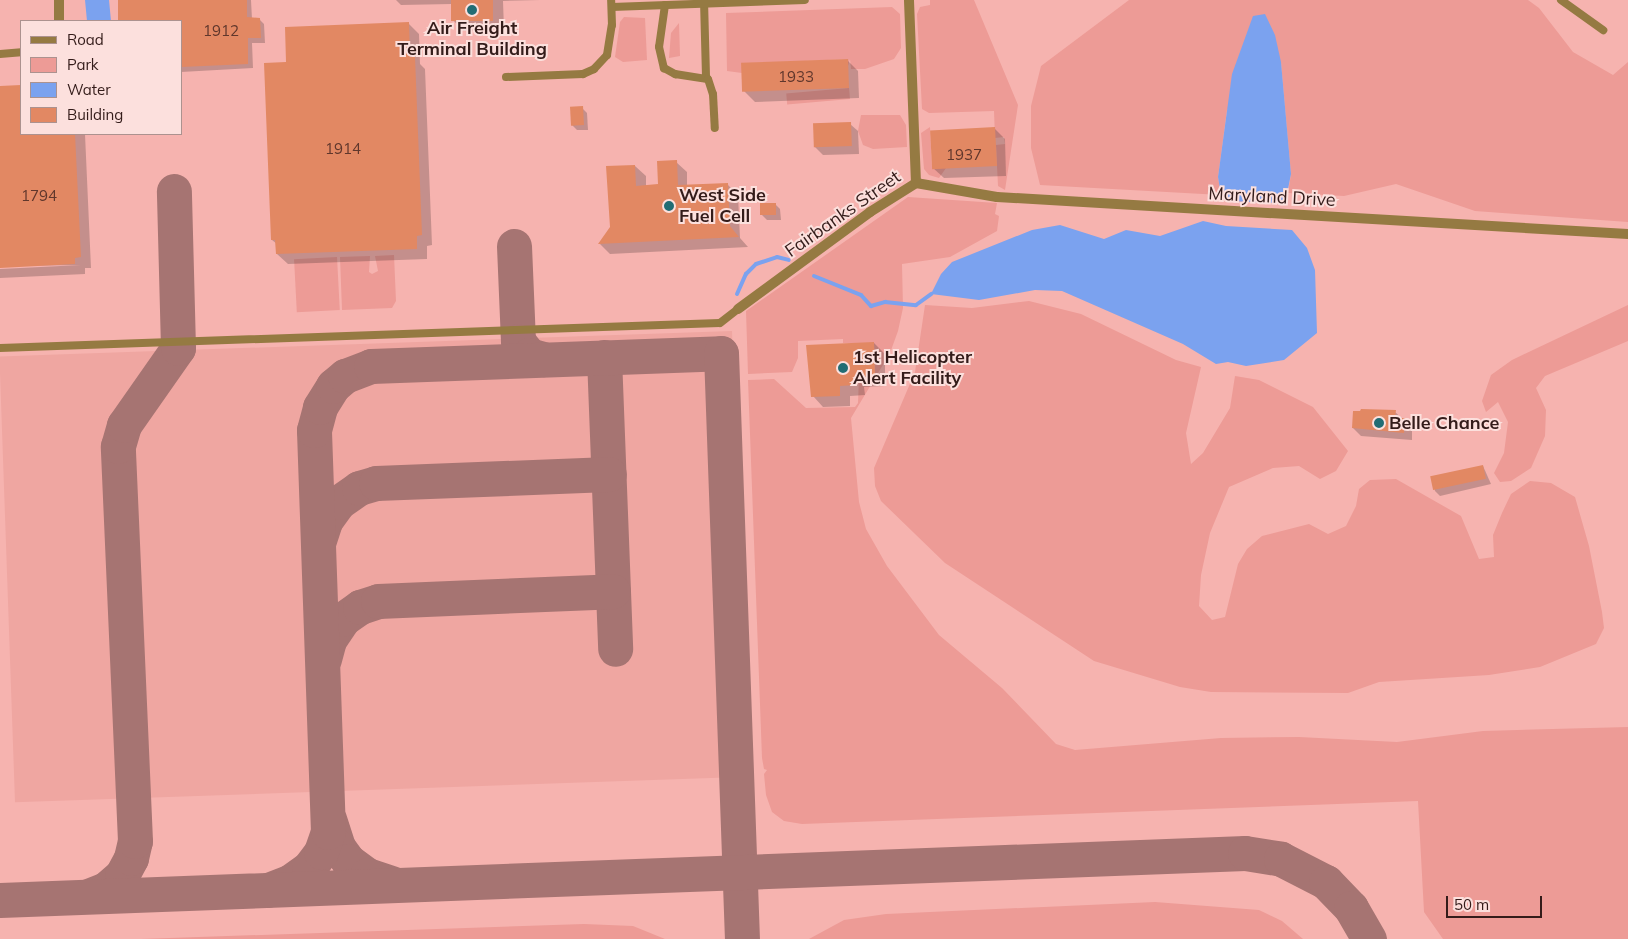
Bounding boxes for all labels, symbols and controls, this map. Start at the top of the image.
marker: Air Freight Terminal Building [466,4,478,16]
place label: Air Freight Terminal Building [397,18,547,60]
legend [20,20,182,135]
house number: 1912 [203,22,239,40]
text: Road [67,30,104,49]
text: Park [67,55,99,74]
house number: 1933 [778,68,814,86]
text: Water [67,80,111,99]
text: Building [67,105,123,124]
house number: 1914 [325,140,361,158]
house number: 1937 [946,146,982,164]
street label: Fairbanks Street [781,166,905,262]
street label: Maryland Drive [1208,183,1336,211]
place label: West Side Fuel Cell [679,185,766,228]
house number: 1794 [21,187,57,205]
marker: West Side Fuel Cell [663,200,675,212]
place label: 1st Helicopter Alert Facility [853,347,972,389]
marker: 1st Helicopter Alert Facility [837,362,849,374]
place label: Belle Chance [1389,412,1499,434]
marker: Belle Chance [1373,417,1385,429]
scale bar [1448,886,1544,918]
text: 50 m [1454,895,1489,914]

